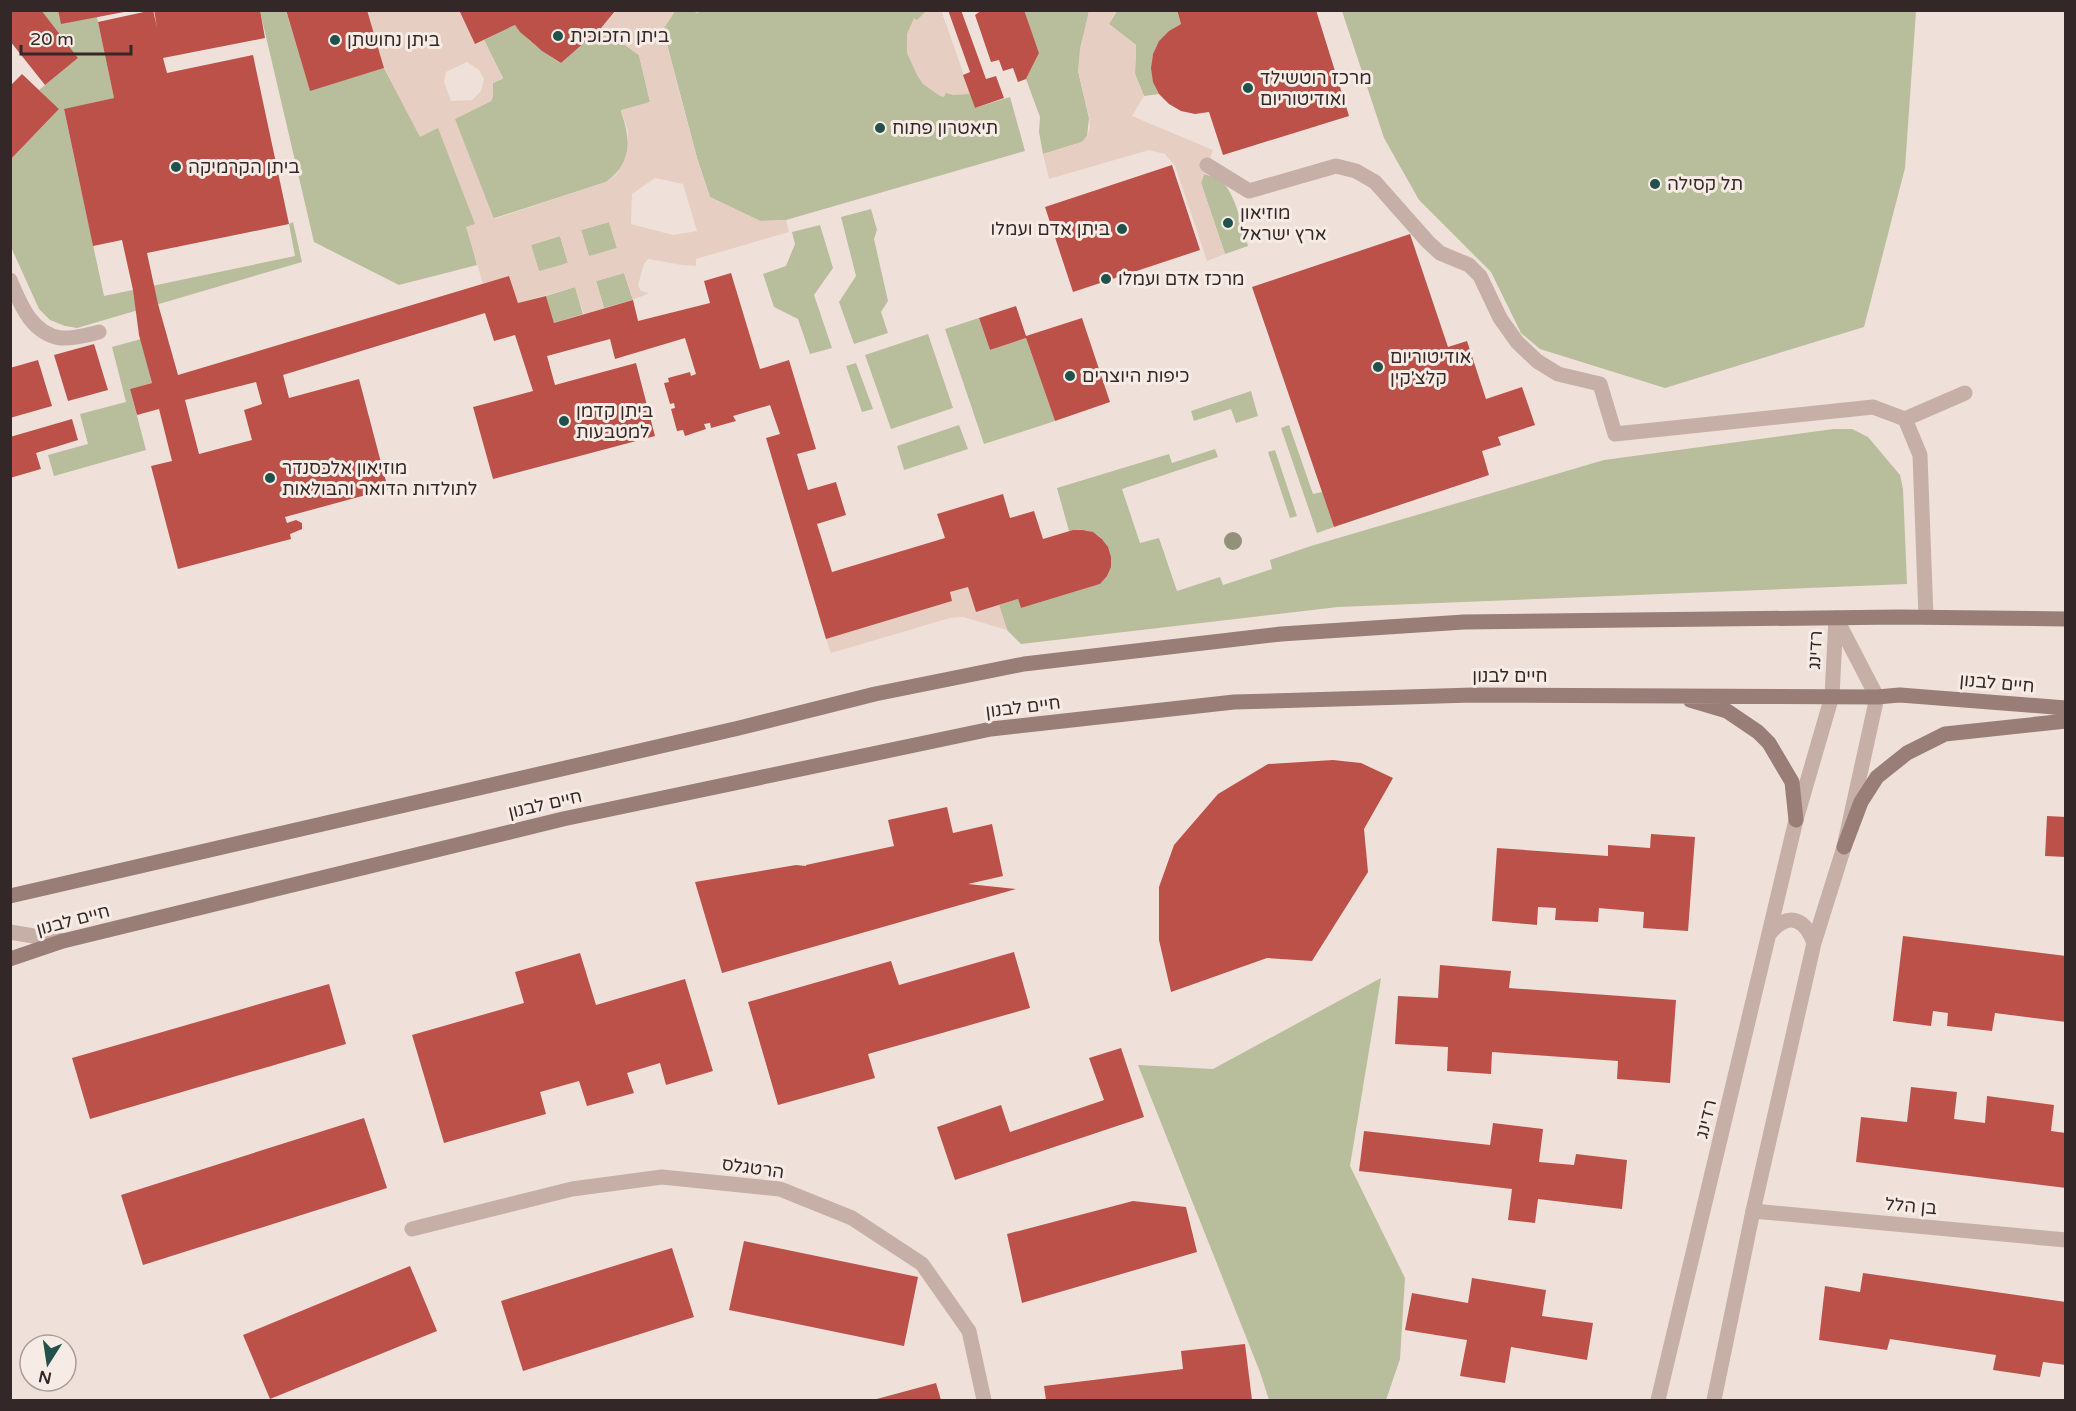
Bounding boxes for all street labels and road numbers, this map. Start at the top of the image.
street label: רדינג [1803,630,1827,670]
street label: חיים לבנון [1472,665,1548,687]
street label: חיים לבנון [1959,669,2035,697]
street label: חיים לבנון [984,691,1062,723]
street label: חיים לבנון [506,785,584,823]
street label: חיים לבנון [34,900,112,940]
street label: רדינג [1691,1097,1721,1141]
street label: הרטגלס [720,1153,786,1183]
street label: בן הלל [1884,1193,1939,1219]

